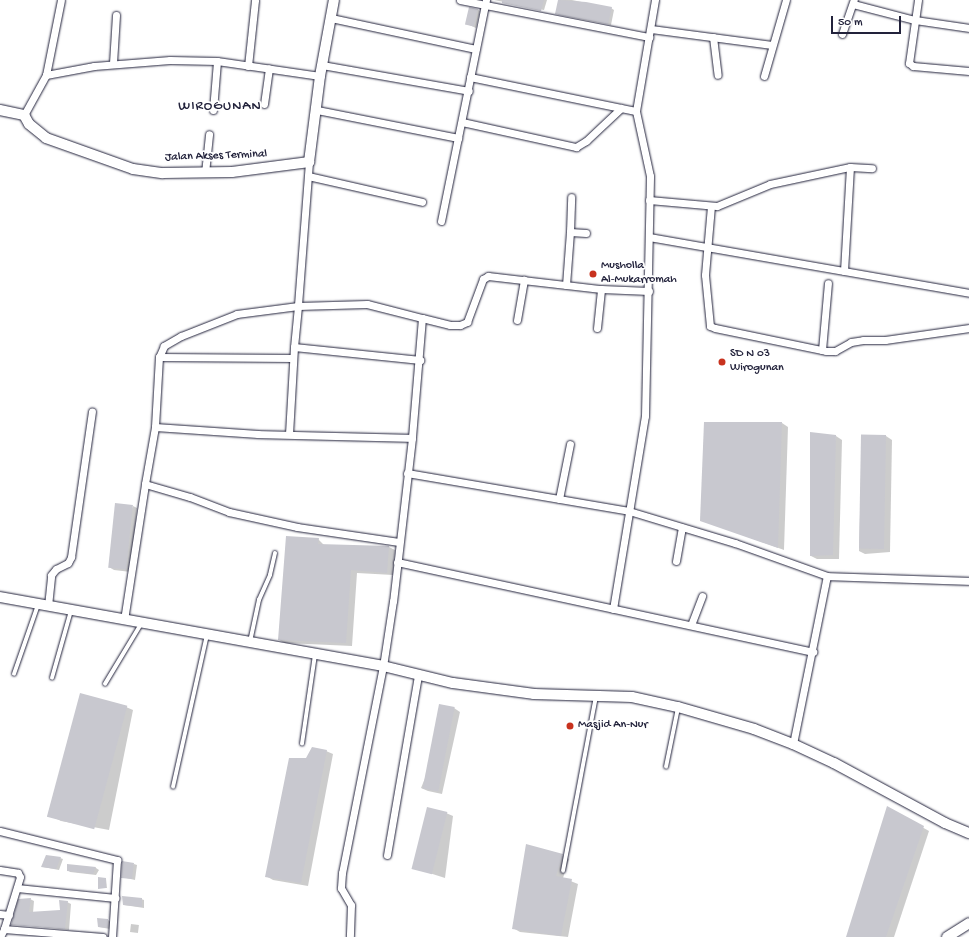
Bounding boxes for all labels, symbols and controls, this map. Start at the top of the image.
scale bar [833,8,903,34]
text: 50 m [838,16,863,30]
district label: WIROGUNAN [178,99,262,115]
street label: Jalan Akses Terminal [165,148,267,166]
place label: Musholla Al-Mukarromah [601,260,677,288]
marker: Musholla Al-Mukarromah [588,269,598,279]
place label: SD N 03 Wirogunan [730,348,784,376]
marker: SD N 03 Wirogunan [717,357,727,367]
place label: Masjid An-Nur [578,719,648,733]
marker: Masjid An-Nur [565,721,575,731]

